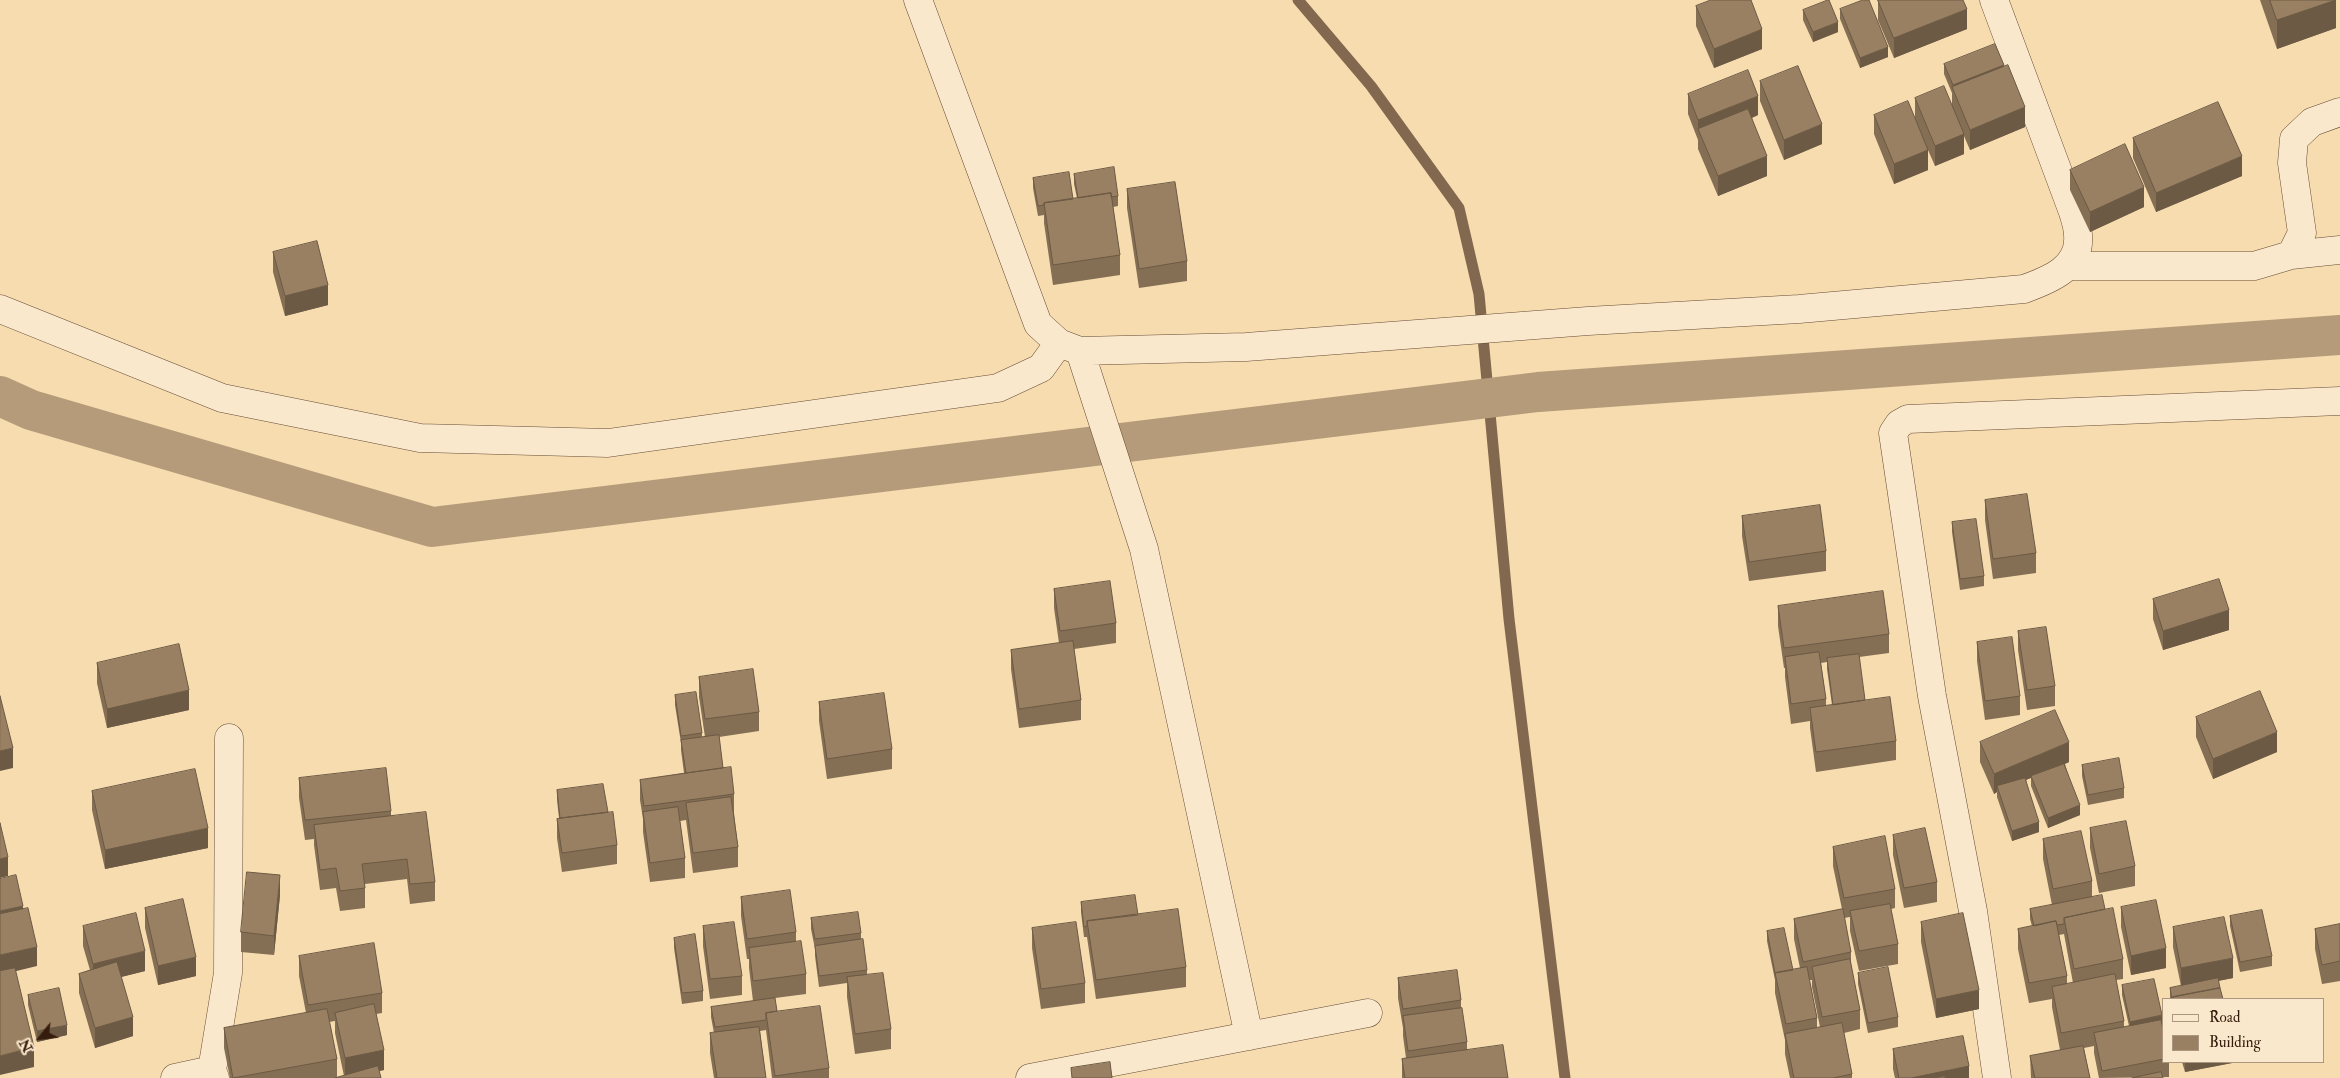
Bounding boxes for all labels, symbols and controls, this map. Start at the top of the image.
legend [2162,998,2325,1063]
text: Road [2209,1008,2240,1027]
north arrow [15,1013,65,1063]
text: Building [2209,1033,2261,1052]
text: N [16,1036,37,1055]

